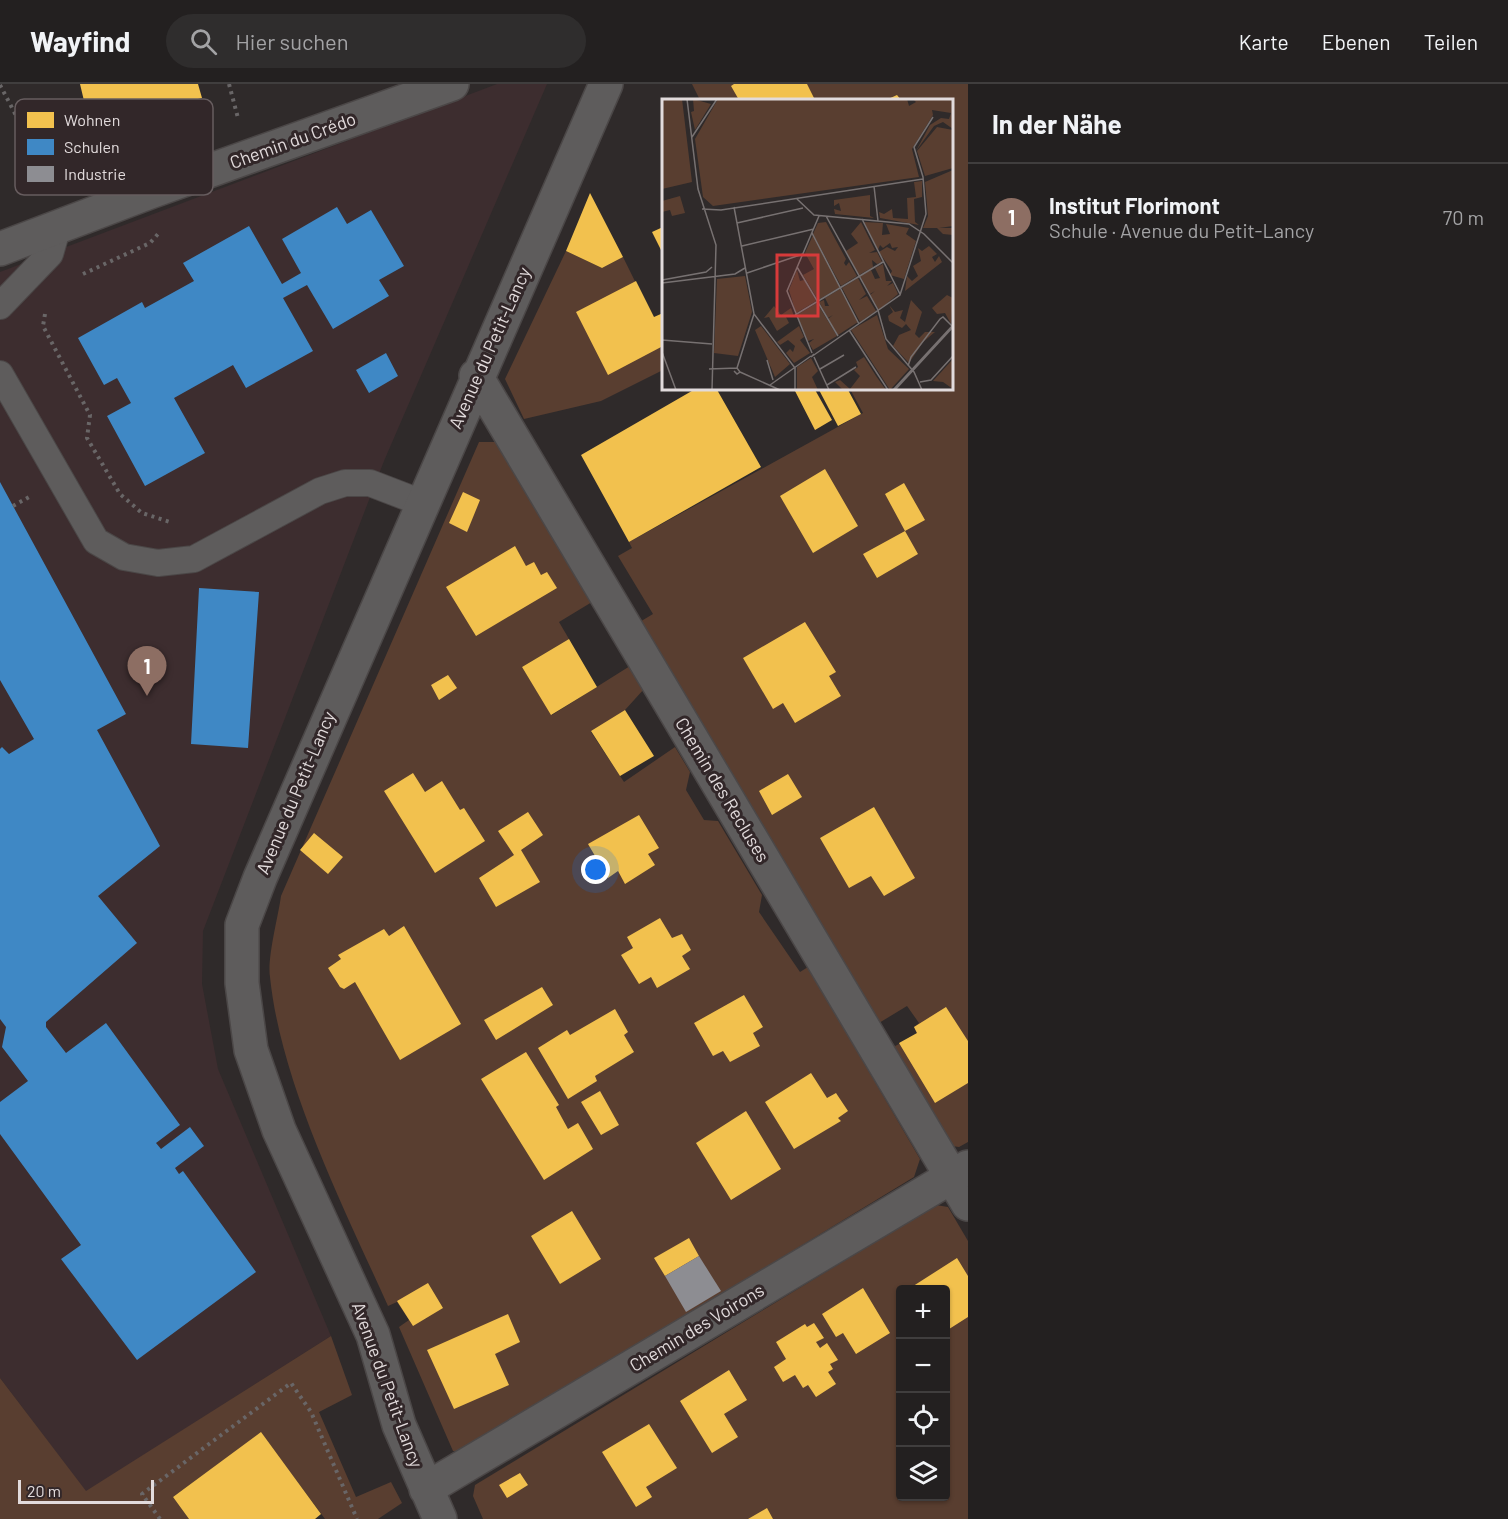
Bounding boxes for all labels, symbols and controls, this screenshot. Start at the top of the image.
search box [166,14,586,68]
text: Wayfind [30,24,130,58]
icon: search [187,25,220,58]
text: Hier suchen [235,28,349,54]
text: Karte [1239,29,1289,54]
text: Ebenen [1322,29,1391,54]
text: Teilen [1424,29,1478,54]
legend [15,99,213,195]
inset map [662,99,953,390]
street label: Chemin du Crédo [227,107,359,173]
text: In der Nähe [992,108,1122,139]
text: Wohnen [64,110,120,129]
text: Schulen [64,137,120,156]
text: Industrie [64,164,126,183]
text: Institut Florimont [1049,192,1220,218]
text: 1 [1008,205,1015,229]
text: 70 m [1443,205,1484,229]
text: Schule · Avenue du Petit-Lancy [1049,218,1314,242]
street label: Avenue du Petit-Lancy [443,263,535,432]
pin: 1 [128,646,166,696]
street label: Avenue du Petit-Lancy [251,708,339,877]
street label: Chemin des Recluses [671,713,775,866]
your location [581,855,610,884]
street label: Chemin des Voirons [625,1278,768,1376]
map controls [896,1285,950,1501]
button: + [896,1285,950,1339]
street label: Avenue du Petit-Lancy [348,1299,428,1471]
button: − [896,1339,950,1393]
button: locate [896,1393,950,1447]
button: layers [896,1447,950,1501]
scale bar [18,1477,154,1504]
text: 20 m [27,1481,61,1500]

